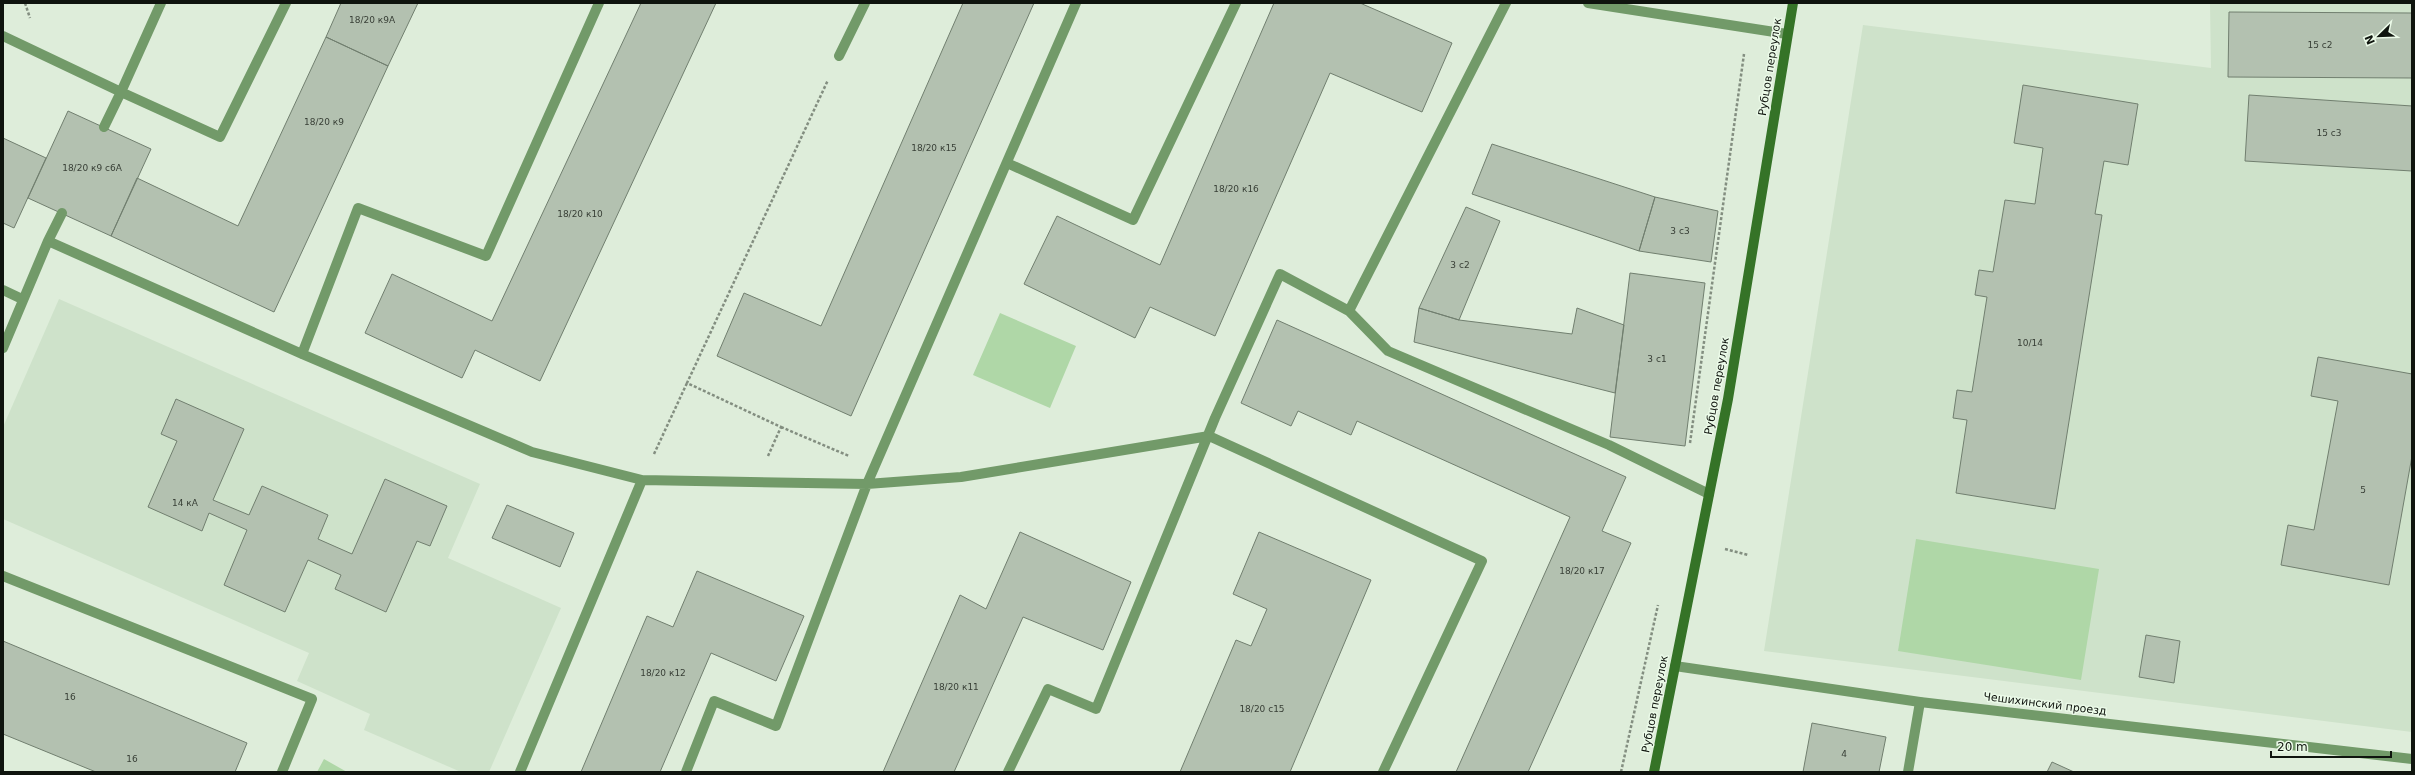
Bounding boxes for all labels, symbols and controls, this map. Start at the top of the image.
house number: 18/20 к9А [349,15,396,25]
north arrow [2359,16,2399,56]
street label: Рубцов переулок [1756,17,1784,117]
text: N [2362,33,2378,46]
house number: 15 с2 [2308,40,2333,50]
house number: 18/20 к9 [304,117,344,127]
house number: 15 с3 [2317,128,2342,138]
house number: 18/20 к15 [911,143,957,153]
house number: 18/20 к9 с6А [62,163,123,173]
house number: 18/20 к16 [1213,184,1259,194]
house number: 18/20 к10 [557,209,603,219]
house number: 3 с3 [1670,226,1690,236]
house number: 3 с2 [1450,260,1470,270]
street label: Рубцов переулок [1702,336,1732,436]
house number: 10/14 [2017,338,2043,348]
house number: 3 с1 [1647,354,1667,364]
house number: 5 [2360,485,2366,495]
house number: 14 кА [172,498,199,508]
house number: 18/20 к17 [1559,566,1605,576]
street label: Рубцов переулок [1639,654,1671,754]
house number: 18/20 к12 [640,668,686,678]
house number: 18/20 к11 [933,682,979,692]
street label: Чешихинский проезд [1983,690,2108,718]
house number: 16 [64,692,76,702]
house number: 18/20 с15 [1239,704,1285,714]
scale bar [2271,733,2391,759]
text: 20 m [2277,740,2308,754]
house number: 4 [1841,749,1847,759]
house number: 16 [126,754,138,764]

